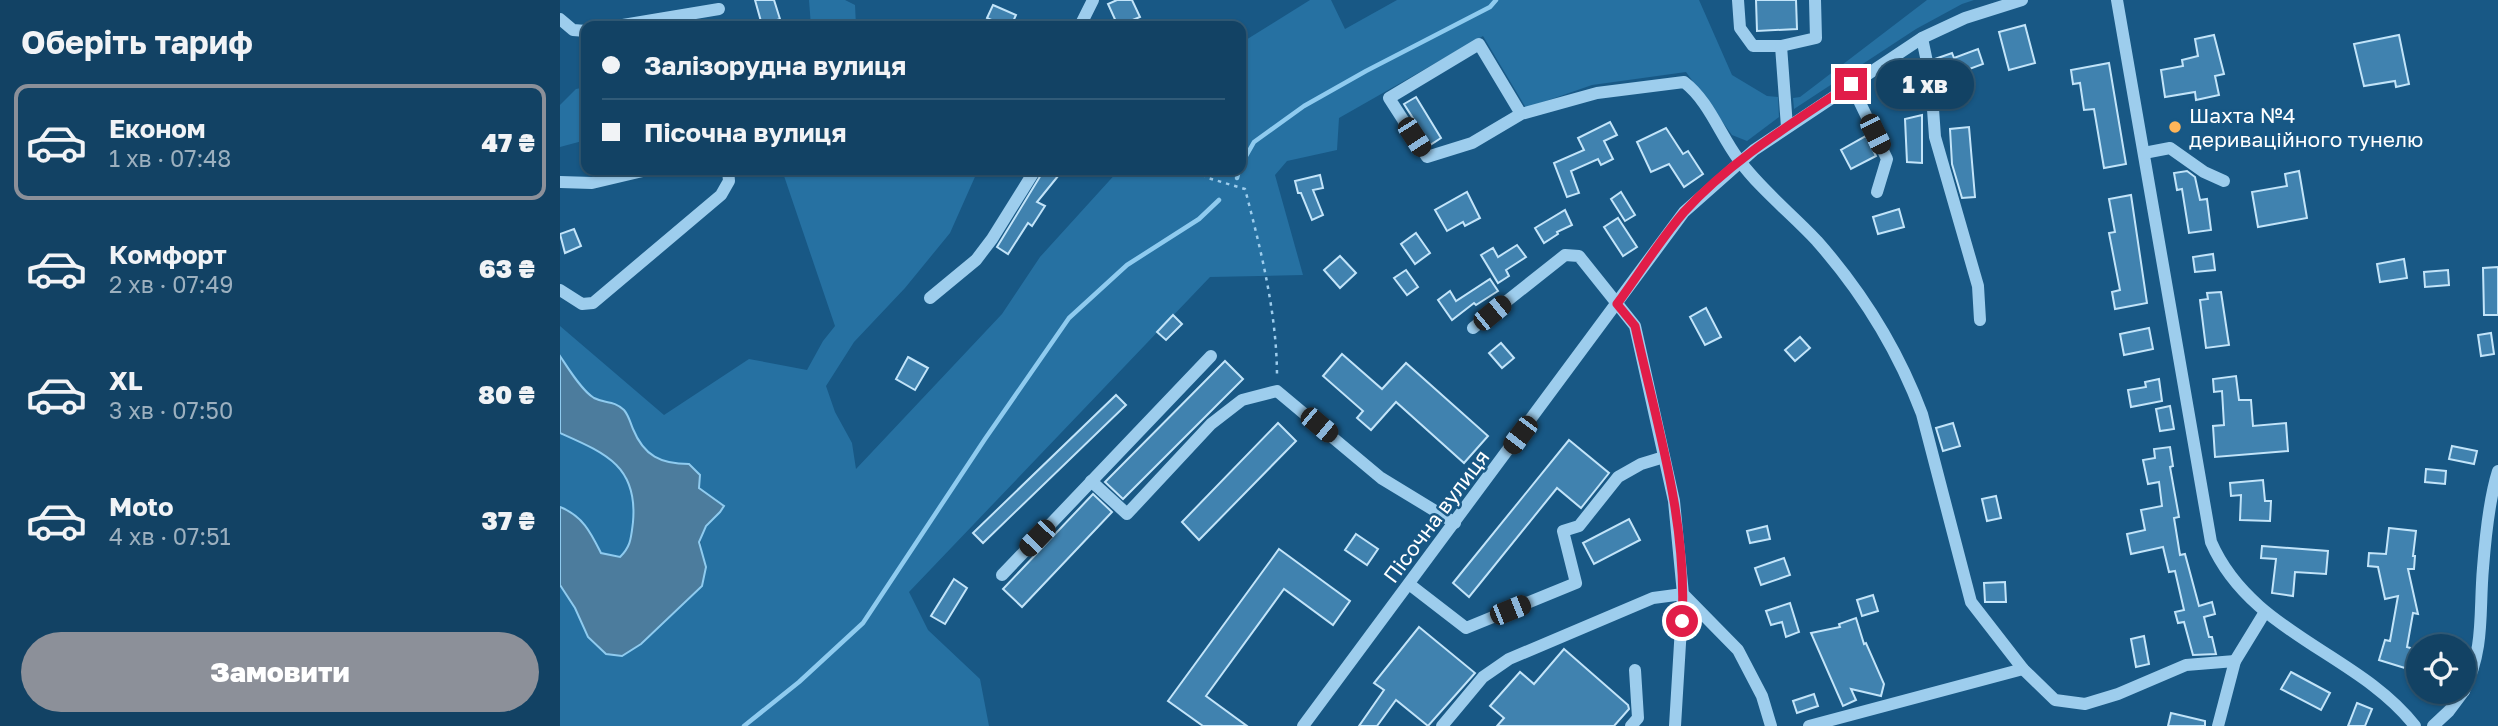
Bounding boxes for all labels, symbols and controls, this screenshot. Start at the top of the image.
text: Оберіть тариф [21,23,253,61]
text: Залізорудна вулиця [644,50,906,81]
callout: 1 хв [1876,60,1974,108]
route end [1835,68,1867,100]
text: 1 хв [1902,70,1948,98]
place label: Шахта №4 дериваційного тунелю [2189,102,2423,152]
icon: car [25,111,88,174]
car [1857,111,1894,157]
text: Економ [109,113,206,144]
car [1394,114,1435,160]
text: Пісочна вулиця [644,117,846,148]
marker: Шахта №4 дериваційного тунелю [2167,119,2183,135]
text: 47 ₴ [481,127,535,158]
text: 1 хв · 07:48 [109,144,231,172]
icon: car [25,237,88,300]
text: Комфорт [109,239,227,270]
text: 63 ₴ [479,253,535,284]
text: 2 хв · 07:49 [109,270,233,298]
car [1470,292,1515,334]
icon: car [25,363,88,426]
text: XL [109,365,143,396]
text: 80 ₴ [478,379,535,410]
text: 3 хв · 07:50 [109,396,233,424]
car [1297,403,1342,447]
car [1499,412,1542,458]
street label: Пісочна вулиця [1377,444,1495,588]
icon: car [25,489,88,552]
text: Moto [109,491,174,522]
text: 37 ₴ [482,505,535,536]
car [1015,516,1060,560]
text: 4 хв · 07:51 [109,522,231,550]
car [1487,592,1534,628]
route start [1666,605,1698,637]
button: Замовити [21,632,539,712]
map controls [2406,634,2476,704]
button: locate [2406,634,2476,704]

